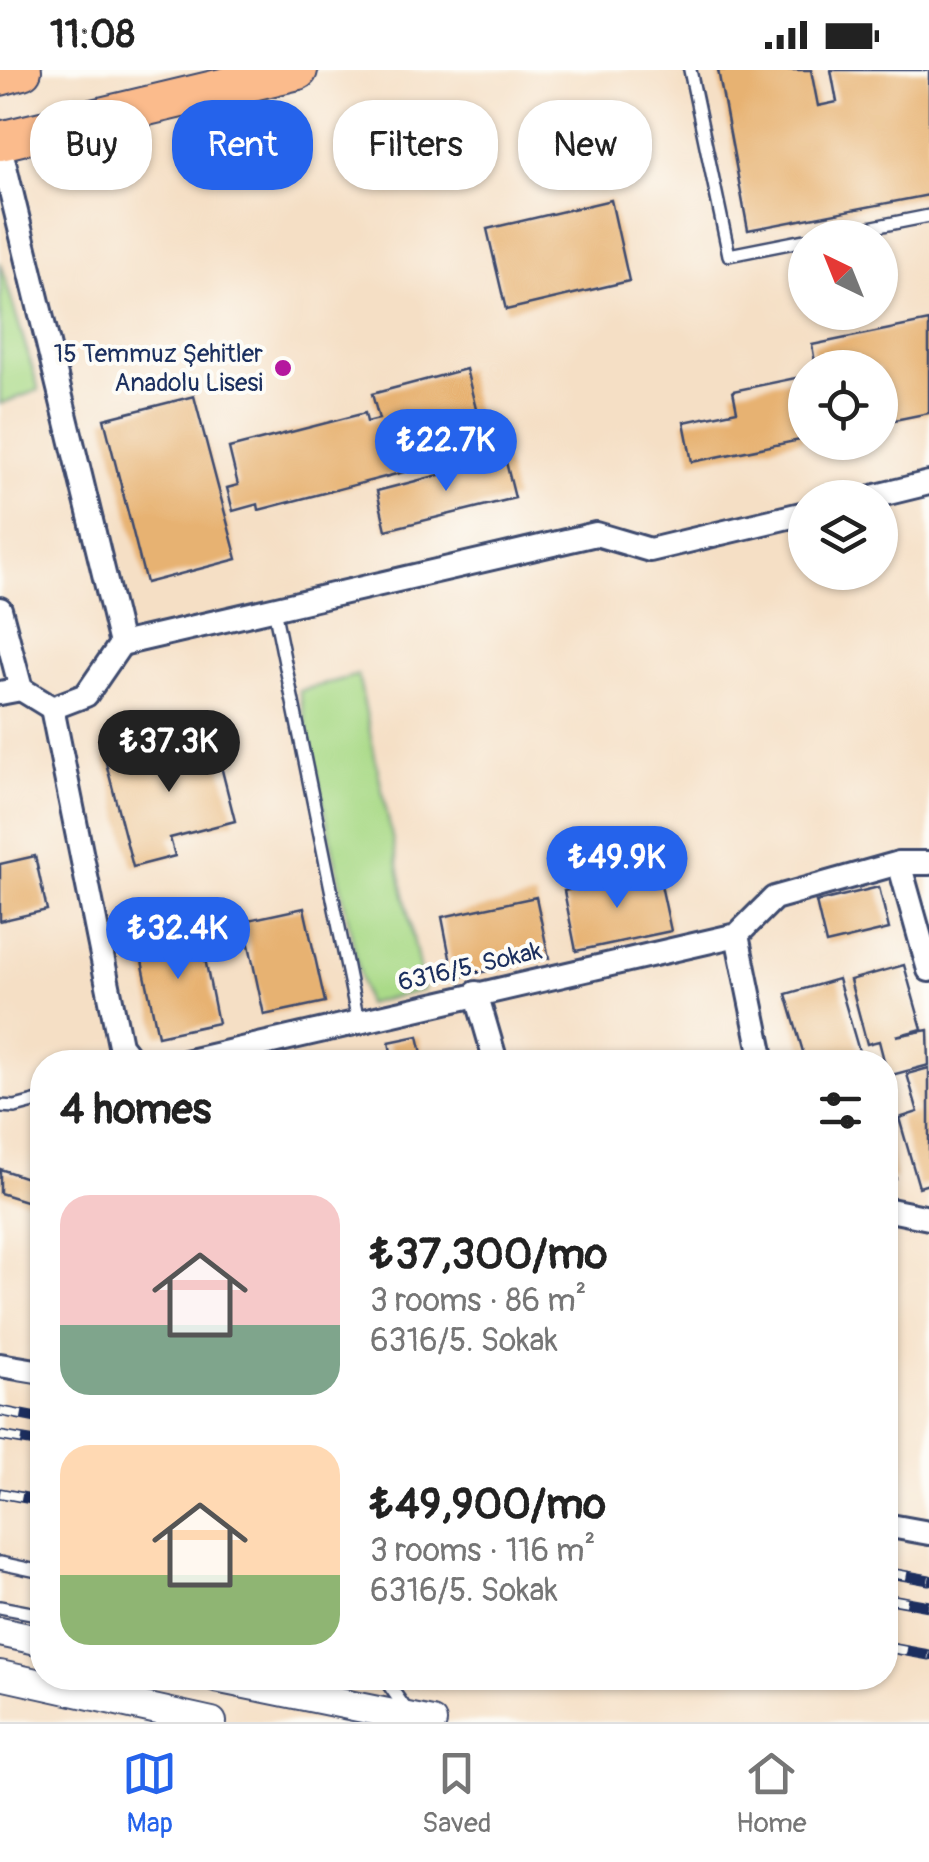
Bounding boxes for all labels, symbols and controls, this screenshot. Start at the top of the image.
text: 11:08 [50,11,135,59]
chip: Buy [30,100,152,190]
chip: Rent [172,100,313,190]
chip: Filters [333,100,498,190]
chip: New [518,100,652,190]
north arrow [788,220,898,330]
map controls [788,220,898,590]
place label: 15 Temmuz Şehitler Anadolu Lisesi [54,339,263,399]
button: locate [788,350,898,460]
marker: 15 Temmuz Şehitler Anadolu Lisesi [272,357,294,379]
pin: ₺22.7K [365,409,527,494]
text: ₺22.7K [397,421,495,461]
button: layers [788,480,898,590]
pin: ₺37.3K [88,710,250,795]
text: ₺37.3K [120,722,218,762]
pin: ₺49.9K [536,826,698,911]
text: ₺49.9K [568,838,666,878]
pin: ₺32.4K [97,897,259,982]
text: ₺32.4K [128,909,228,949]
street label: 6316/5. Sokak [395,935,546,999]
icon: filters [813,1083,868,1138]
text: 4 homes [60,1084,211,1136]
text: ₺37,300/mo [370,1229,607,1281]
icon: home [140,1235,260,1355]
text: 3 rooms · 86 m² [370,1281,587,1321]
text: 6316/5. Sokak [370,1321,558,1361]
text: ₺49,900/mo [370,1479,606,1531]
icon: home [140,1485,260,1605]
text: 3 rooms · 116 m² [370,1531,595,1571]
text: 6316/5. Sokak [370,1571,558,1611]
tab: Map [122,1746,177,1841]
tab: Saved [422,1746,491,1841]
tab: Home [736,1746,807,1841]

